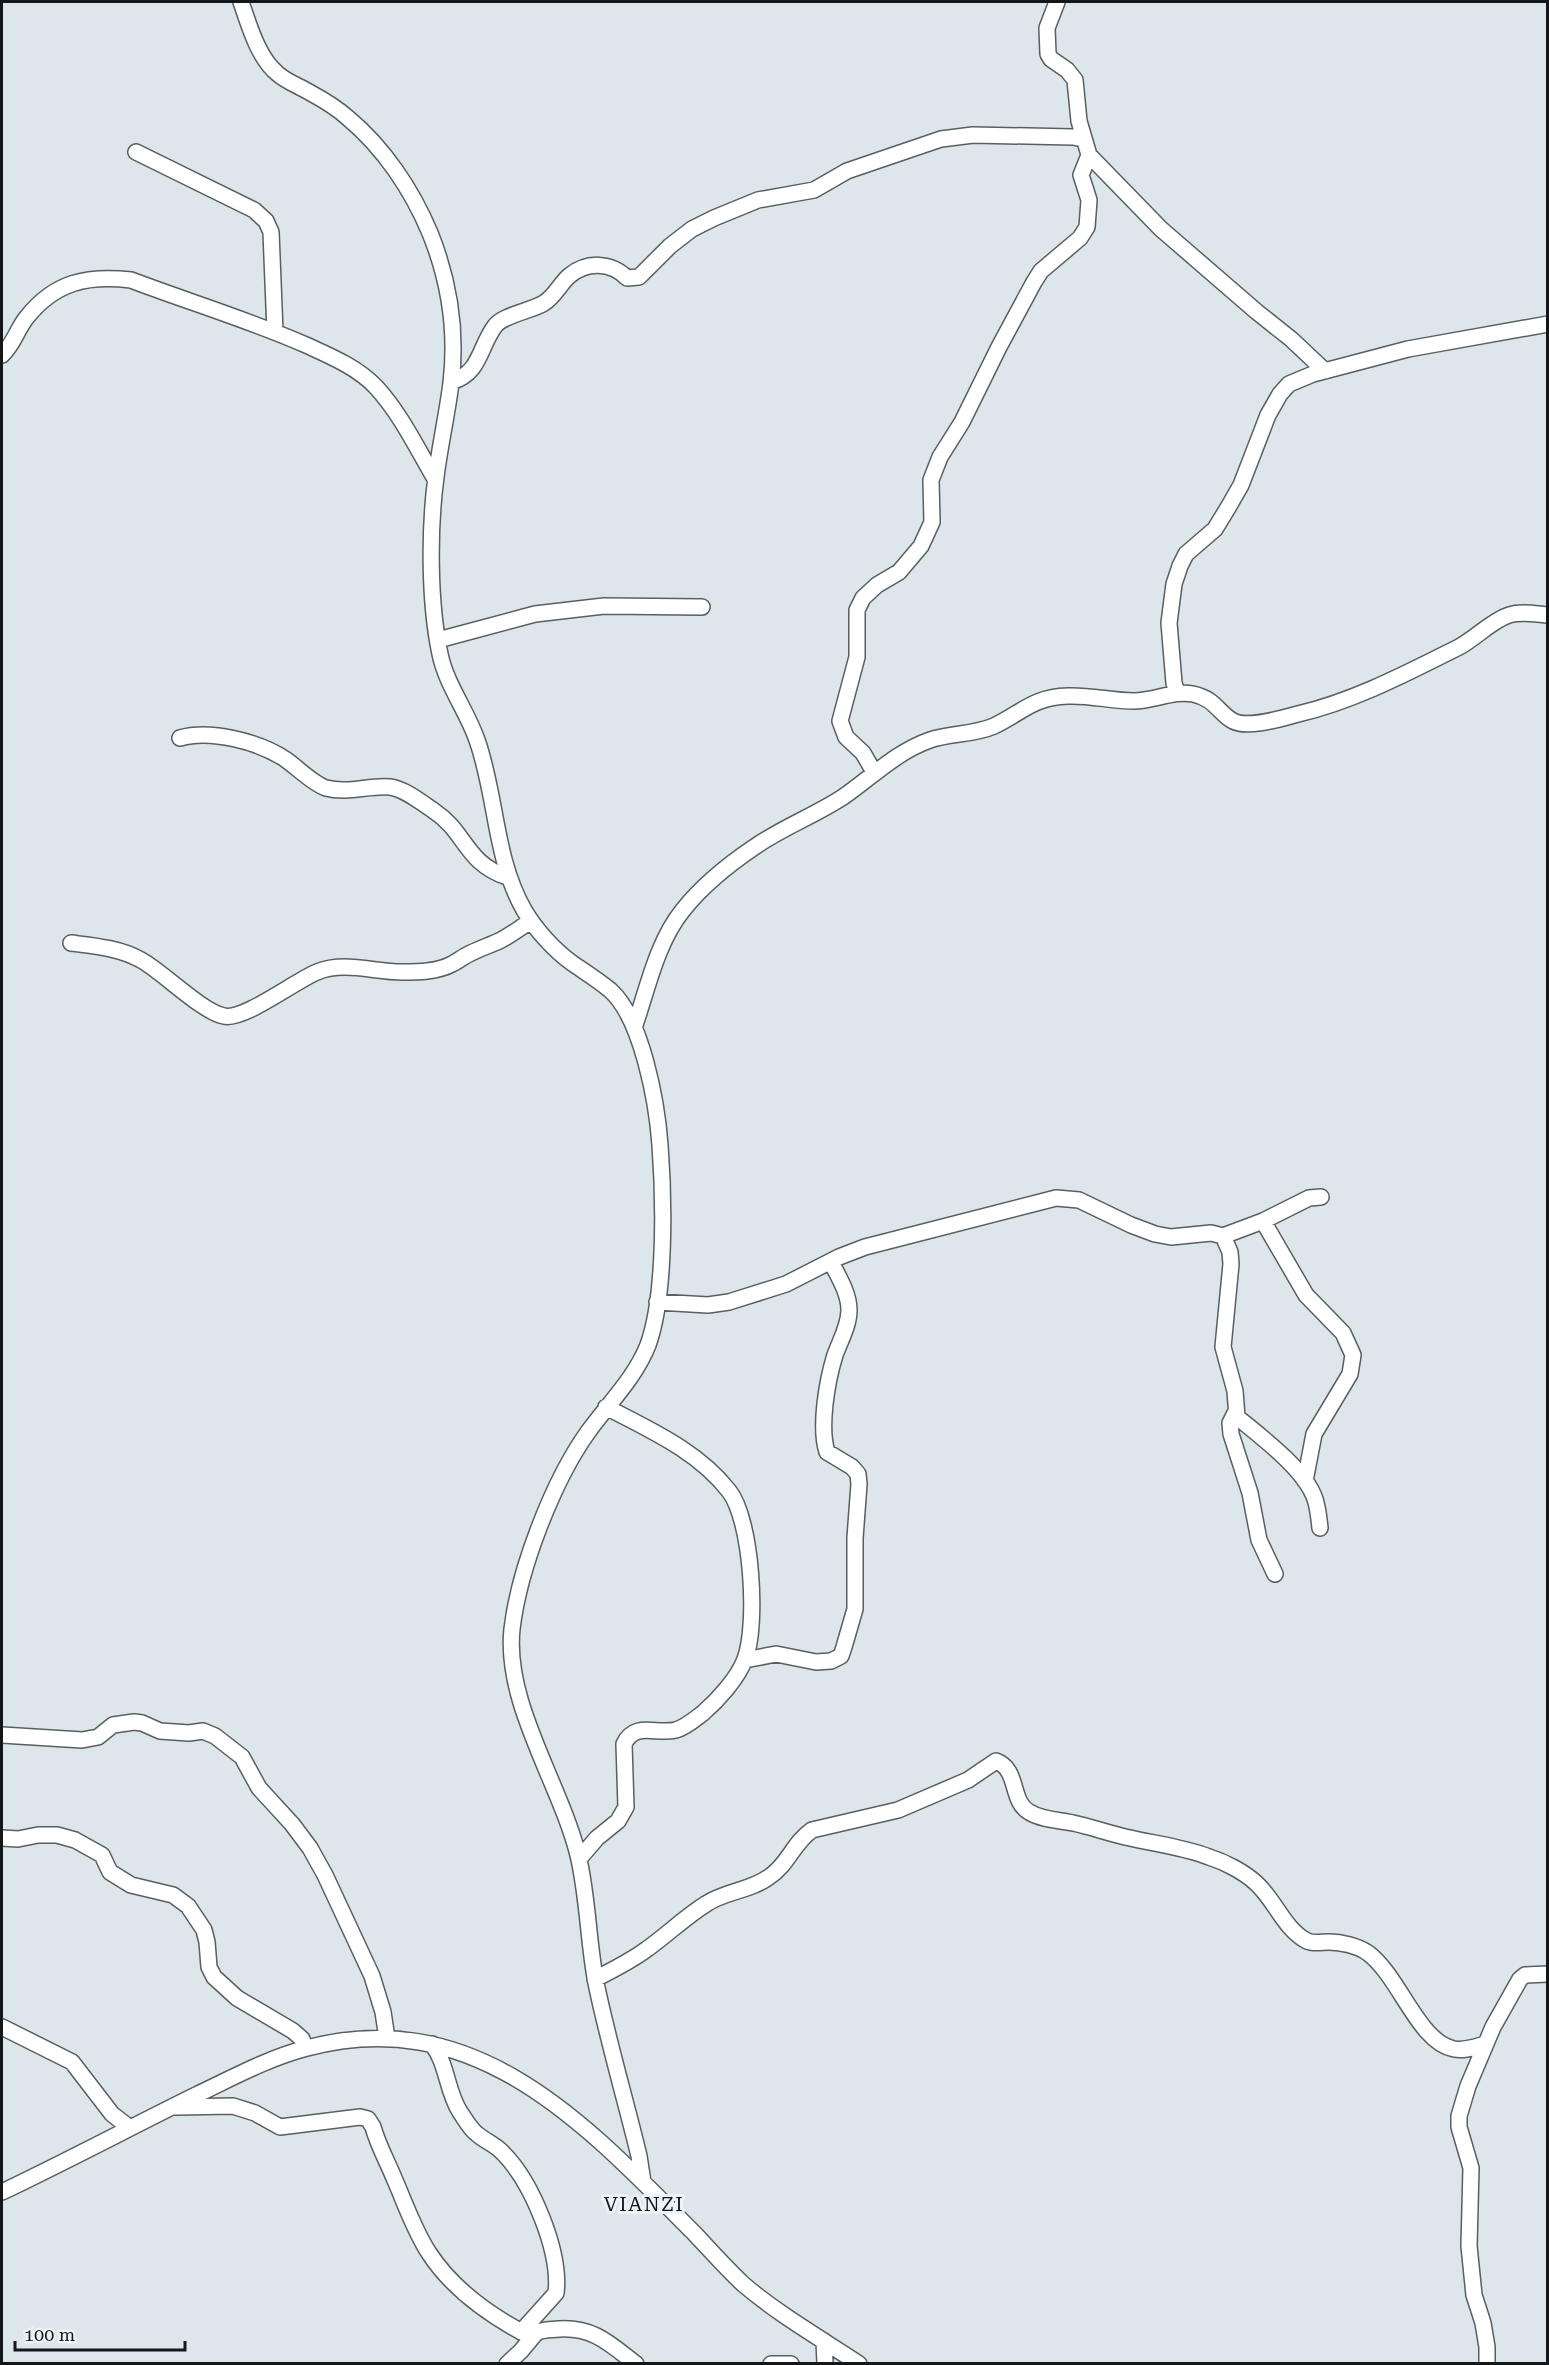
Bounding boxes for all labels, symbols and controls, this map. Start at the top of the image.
district label: VIANZI [604,2192,684,2216]
scale bar [15,2314,184,2352]
text: 100 m [24,2324,75,2345]

